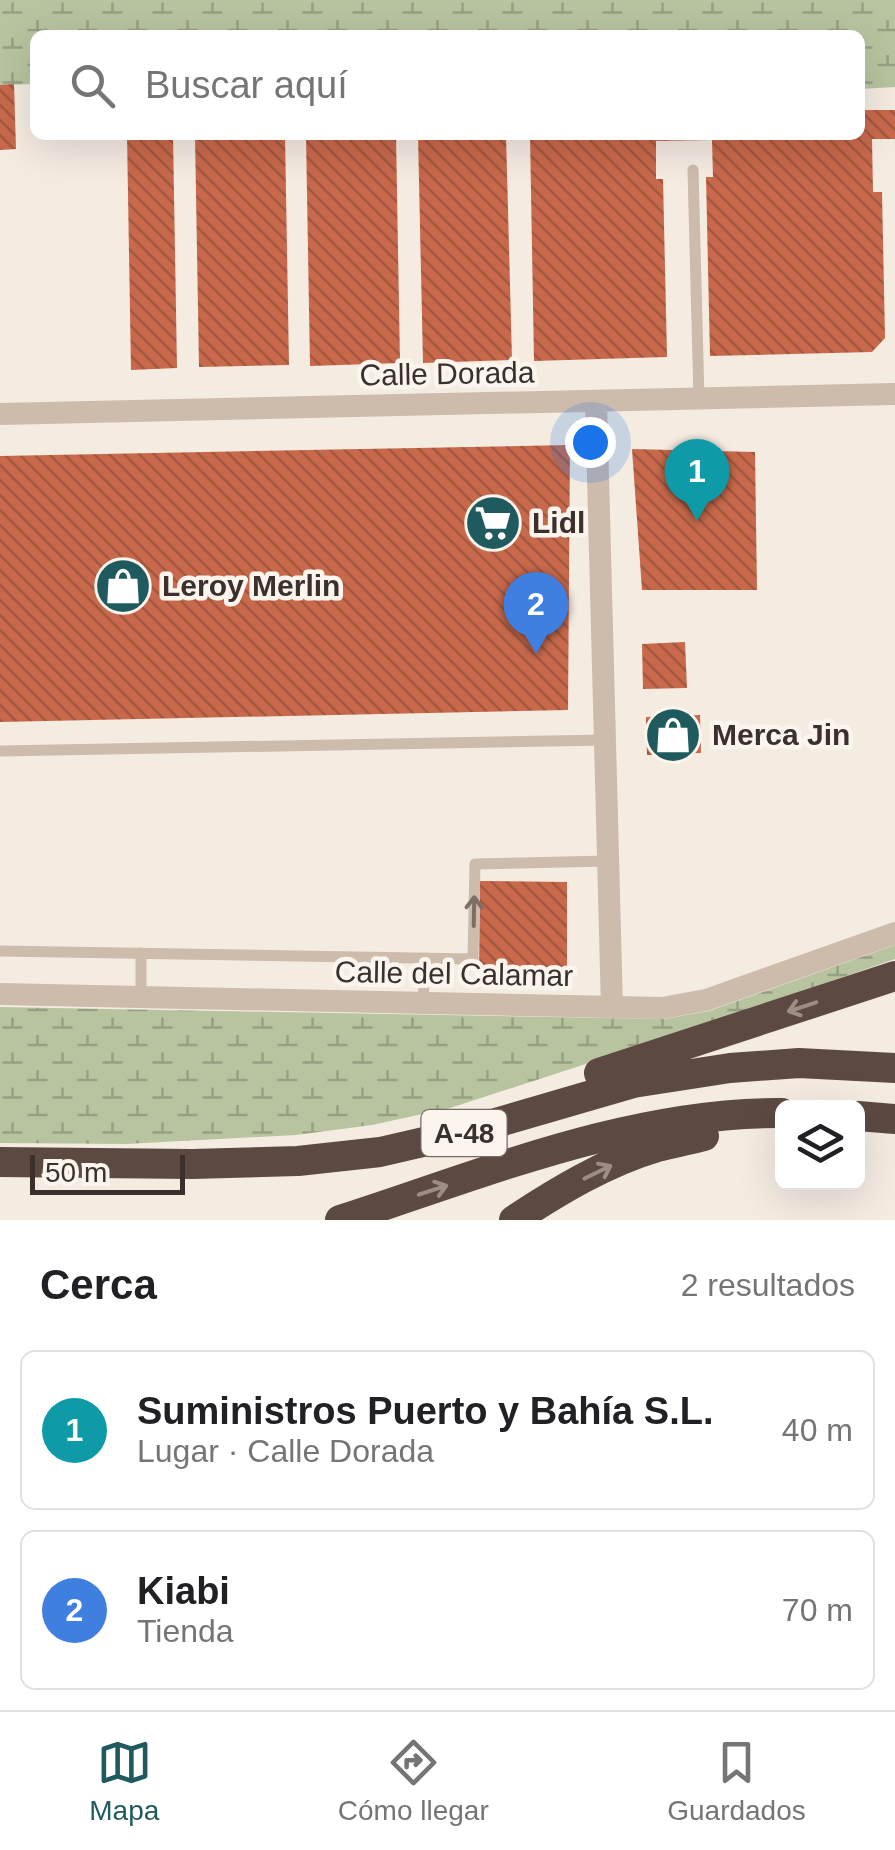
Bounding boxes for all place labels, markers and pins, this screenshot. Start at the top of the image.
pin: 1 [664,438,730,521]
supermarket icon: Lidl [463,493,523,553]
place label: Lidl [532,506,585,539]
shop icon: Leroy Merlin [93,556,153,616]
place label: Leroy Merlin [162,569,340,602]
pin: 2 [504,572,568,654]
shop icon: Merca Jin [643,705,703,765]
place label: Merca Jin [712,718,850,751]

